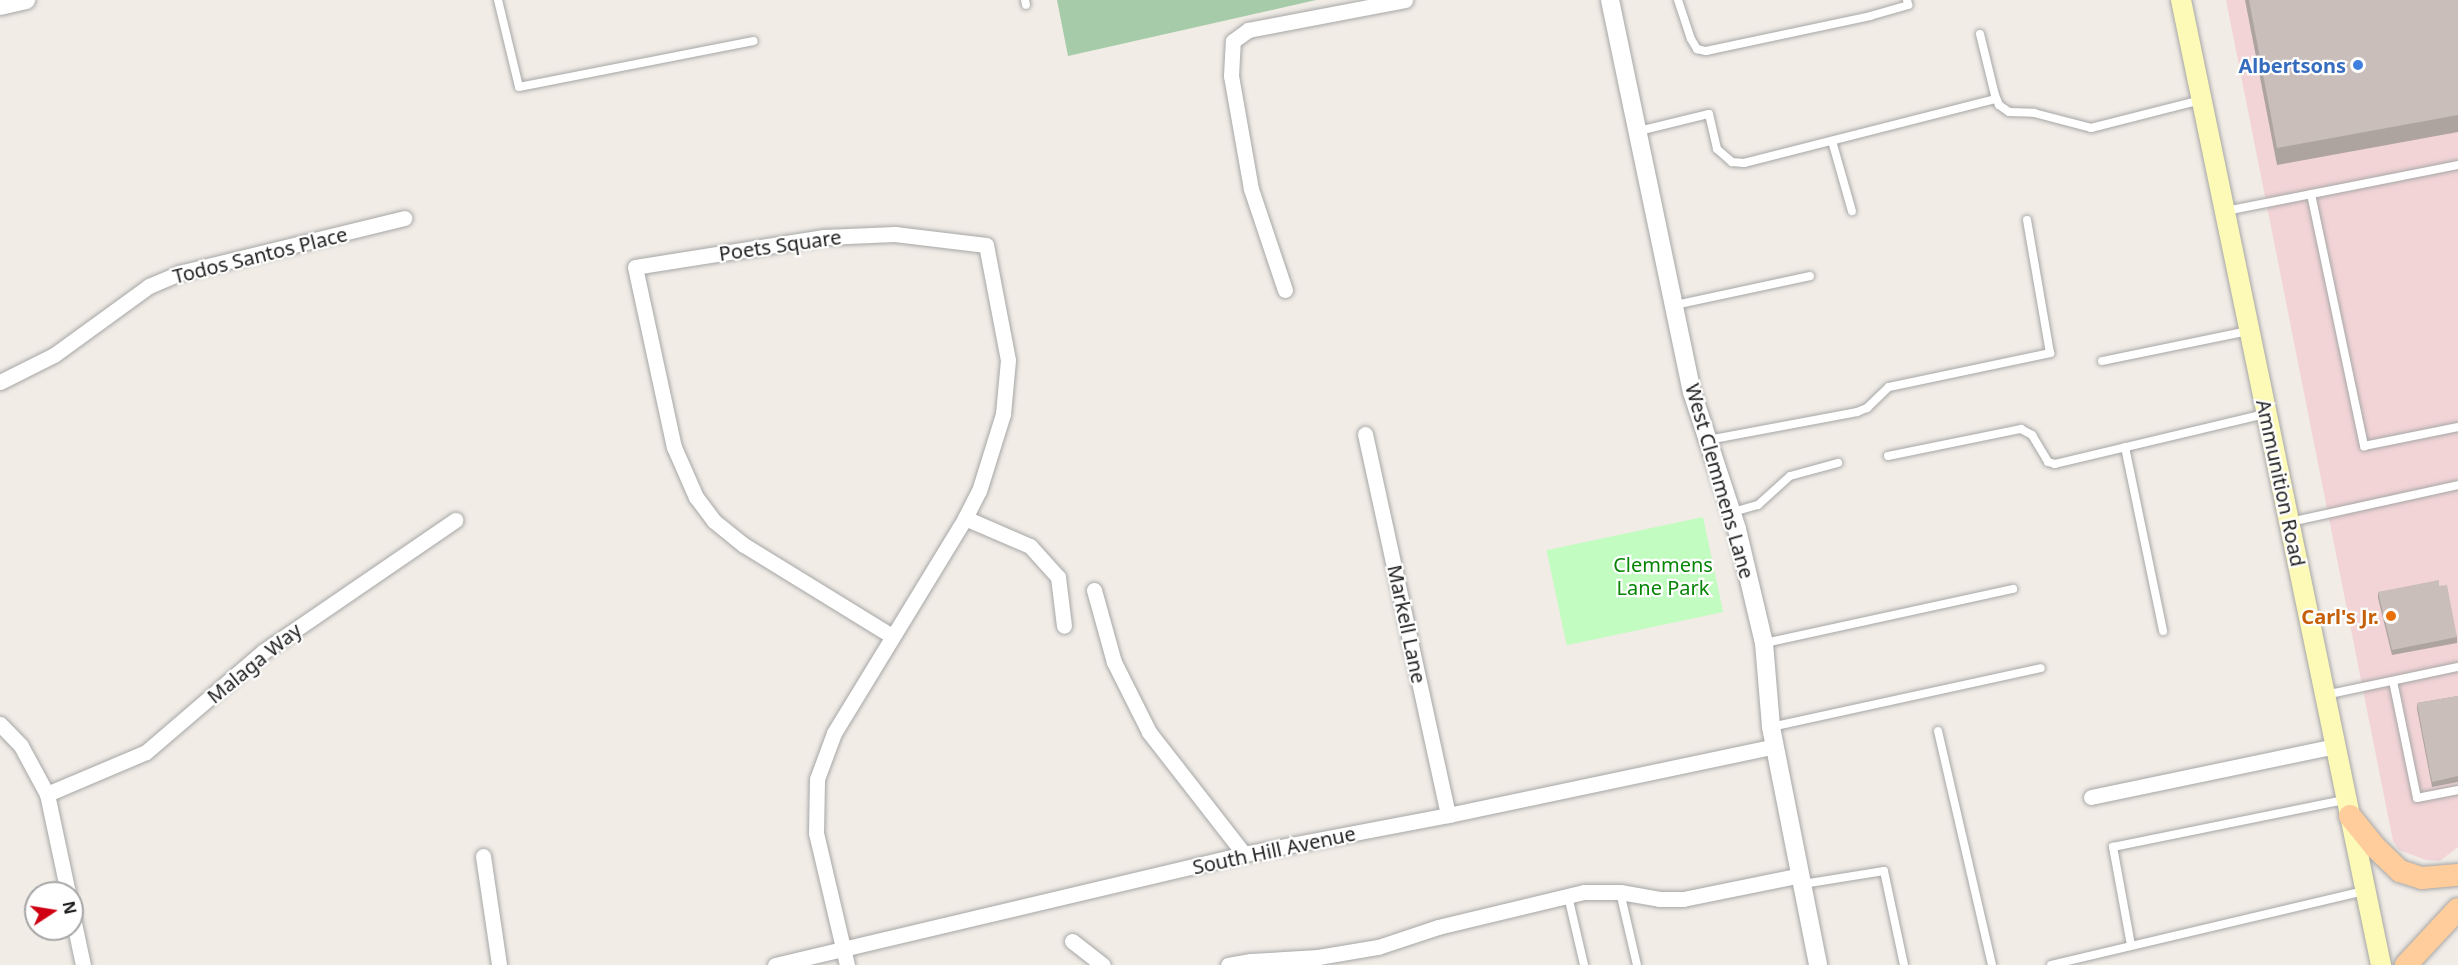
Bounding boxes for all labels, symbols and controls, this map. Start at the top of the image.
place label: Albertsons [2238,53,2346,77]
marker: Albertsons [2351,58,2365,72]
street label: Todos Santos Place [170,222,350,288]
street label: Poets Square [717,225,843,265]
street label: West Clemmens Lane [1681,381,1759,581]
street label: Ammunition Road [2252,397,2310,569]
park label: Clemmens Lane Park [1613,552,1713,599]
street label: Markell Lane [1383,563,1431,685]
place label: Carl's Jr. [2301,604,2379,628]
marker: Carl's Jr. [2384,609,2398,623]
street label: Malaga Way [202,618,306,708]
street label: South Hill Avenue [1190,821,1358,879]
north arrow [24,881,84,941]
text: N [58,899,82,916]

